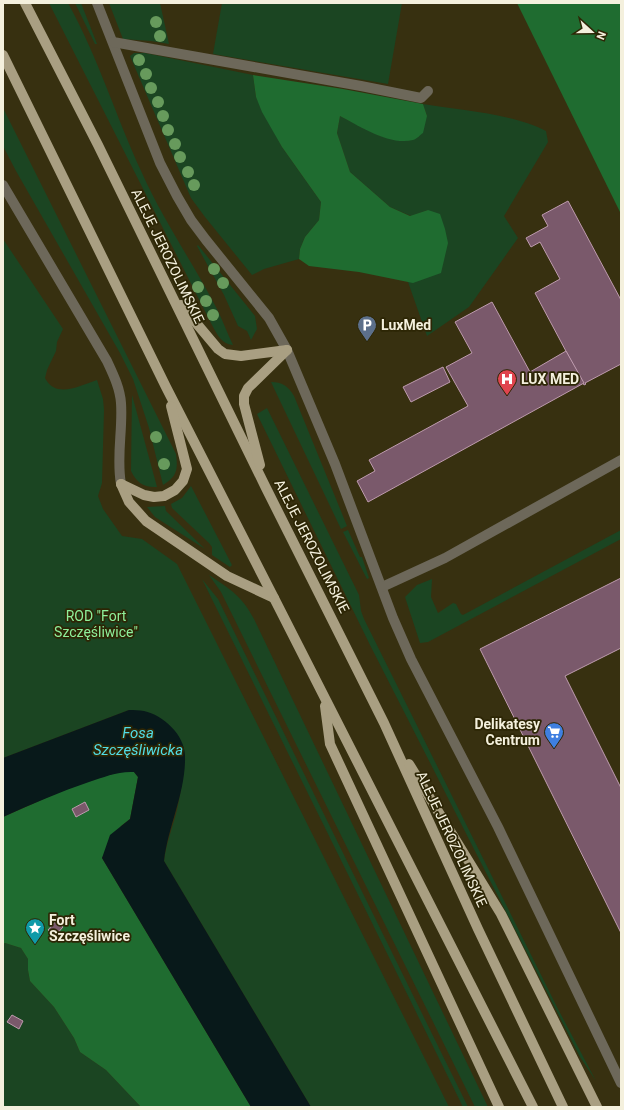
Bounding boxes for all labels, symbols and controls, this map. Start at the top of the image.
north arrow [572,12,612,52]
text: N [593,29,608,42]
street label: ALEJE JEROZOLIMSKIE [128,186,208,326]
parking icon: LuxMed [356,314,378,342]
place label: LuxMed [381,317,431,333]
hospital icon: LUX MED [496,368,518,396]
place label: LUX MED [521,371,579,387]
street label: ALEJE JEROZOLIMSKIE [271,477,353,616]
park label: ROD "Fort Szczęśliwice" [54,608,138,640]
place label: Delikatesy Centrum [474,716,541,748]
supermarket icon: Delikatesy Centrum [543,721,565,749]
water label: Fosa Szczęśliwicka [93,724,183,759]
street label: ALEJE JEROZOLIMSKIE [414,769,491,909]
place label: Fort Szczęśliwice [49,912,130,944]
place icon: Fort Szczęśliwice [24,917,46,945]

